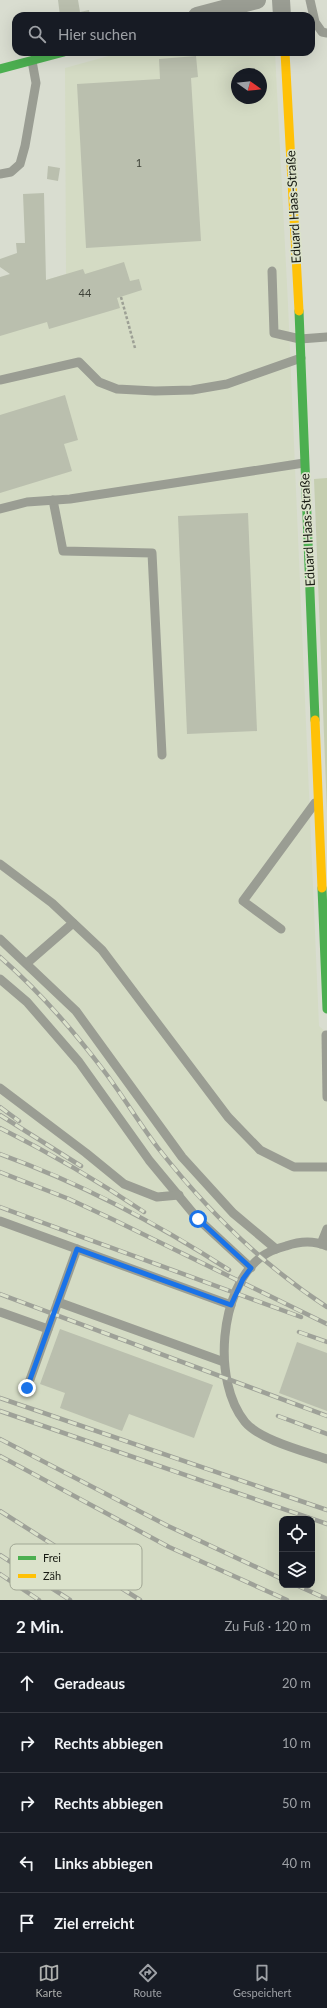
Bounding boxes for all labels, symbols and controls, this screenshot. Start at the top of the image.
search box [12,12,315,56]
icon: search [26,23,48,45]
text: Hier suchen [58,25,137,43]
north arrow [231,68,267,104]
street label: Eduard Haas-Straße [282,150,304,264]
house number: 1 [136,156,142,169]
house number: 44 [79,286,92,299]
street label: Eduard Haas-Straße [296,473,318,587]
route start [189,1210,207,1228]
route end [18,1379,36,1397]
map controls [279,1516,315,1588]
button: locate [279,1516,315,1552]
legend [10,1544,142,1590]
text: Frei [43,1551,61,1564]
button: layers [279,1552,315,1588]
text: Zäh [43,1569,61,1582]
text: 2 Min. [16,1616,64,1637]
text: Zu Fuß · 120 m [225,1618,311,1634]
icon: ahead [16,1672,38,1694]
text: Geradeaus [54,1674,125,1692]
text: 20 m [282,1675,311,1691]
icon: right [16,1732,38,1754]
text: Rechts abbiegen [54,1734,163,1752]
text: 10 m [282,1735,311,1751]
icon: right [16,1792,38,1814]
text: Rechts abbiegen [54,1794,163,1812]
text: 50 m [282,1795,311,1811]
icon: left [16,1852,38,1874]
text: Links abbiegen [54,1854,153,1872]
text: 40 m [282,1855,311,1871]
icon: arrive [16,1912,38,1934]
text: Ziel erreicht [54,1914,134,1932]
tab: Karte [36,1962,62,1999]
tab: Route [133,1962,162,1999]
tab: Gespeichert [233,1962,291,1999]

